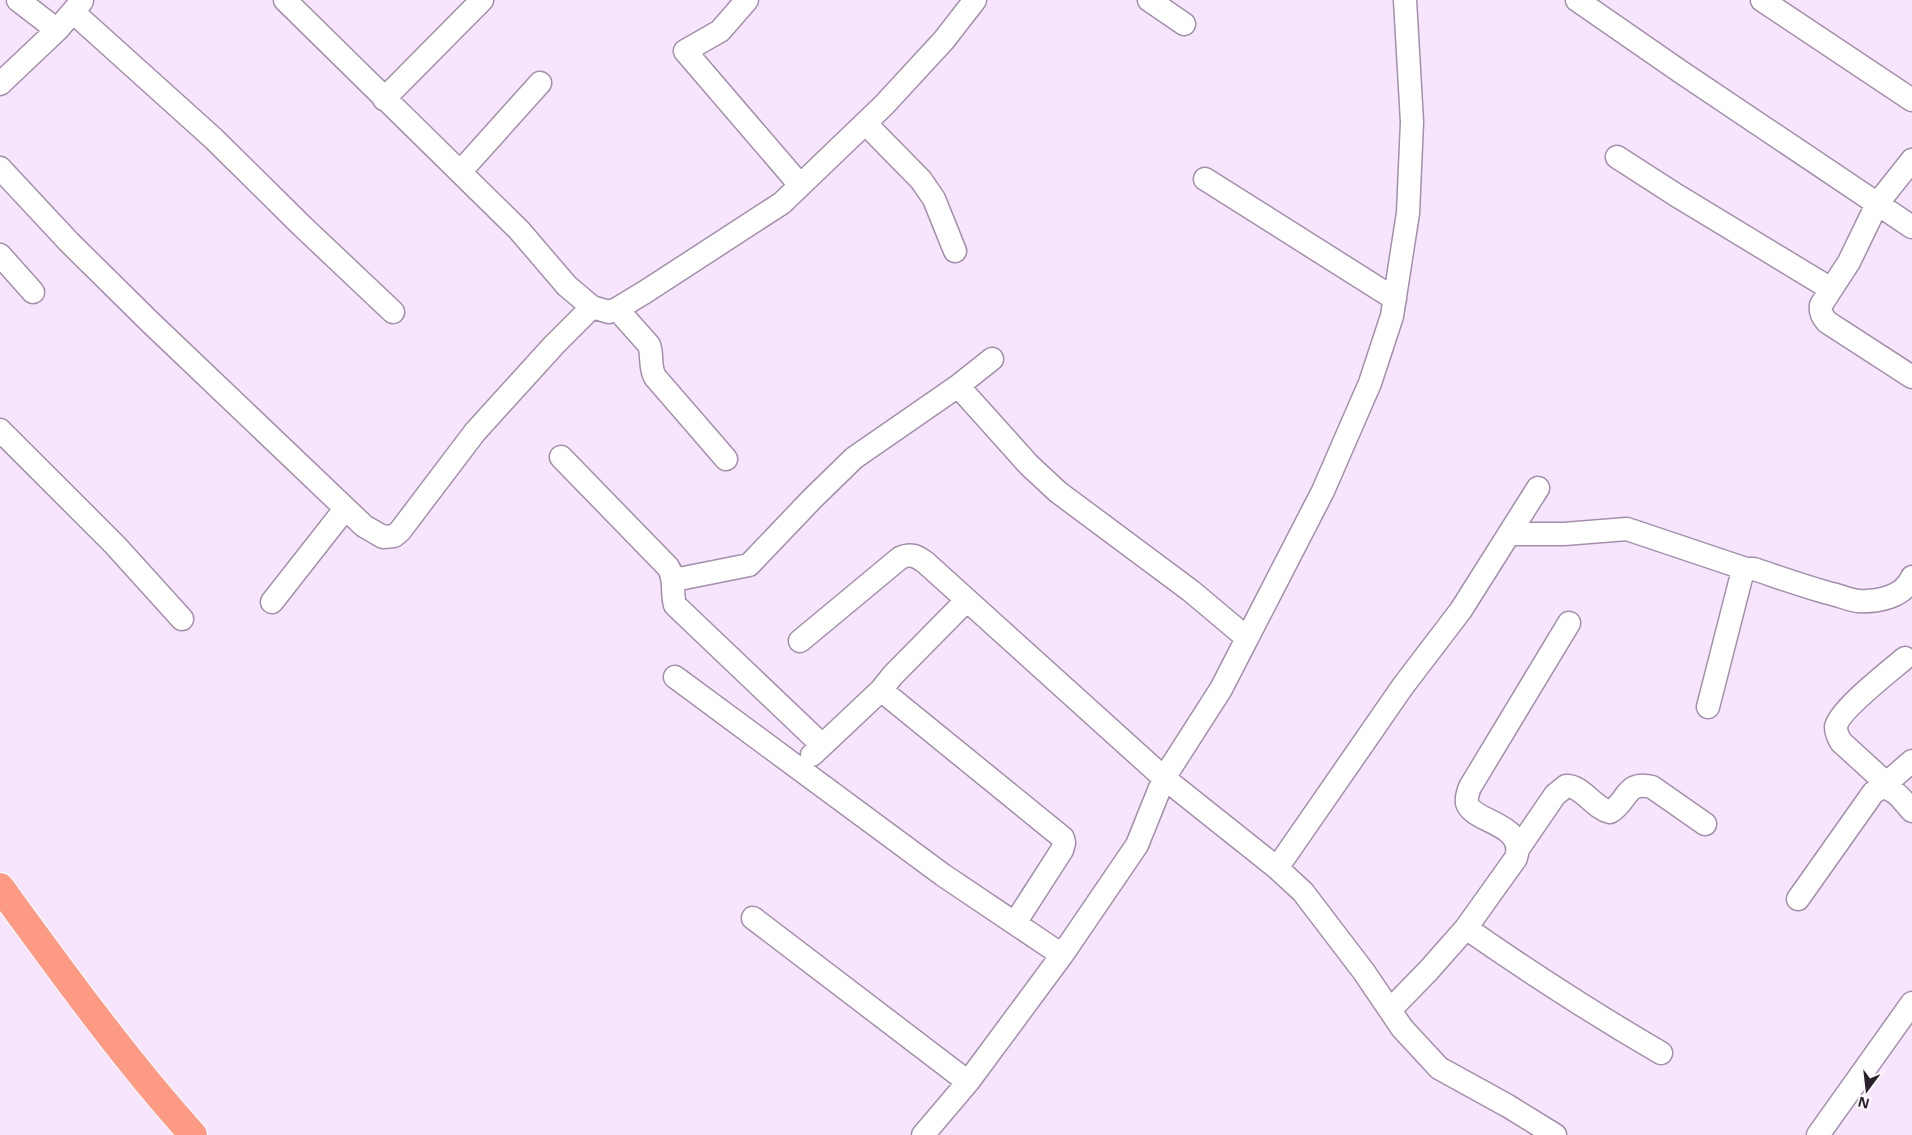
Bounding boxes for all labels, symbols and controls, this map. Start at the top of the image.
north arrow [1842,1065,1892,1115]
text: N [1856,1092,1871,1114]

